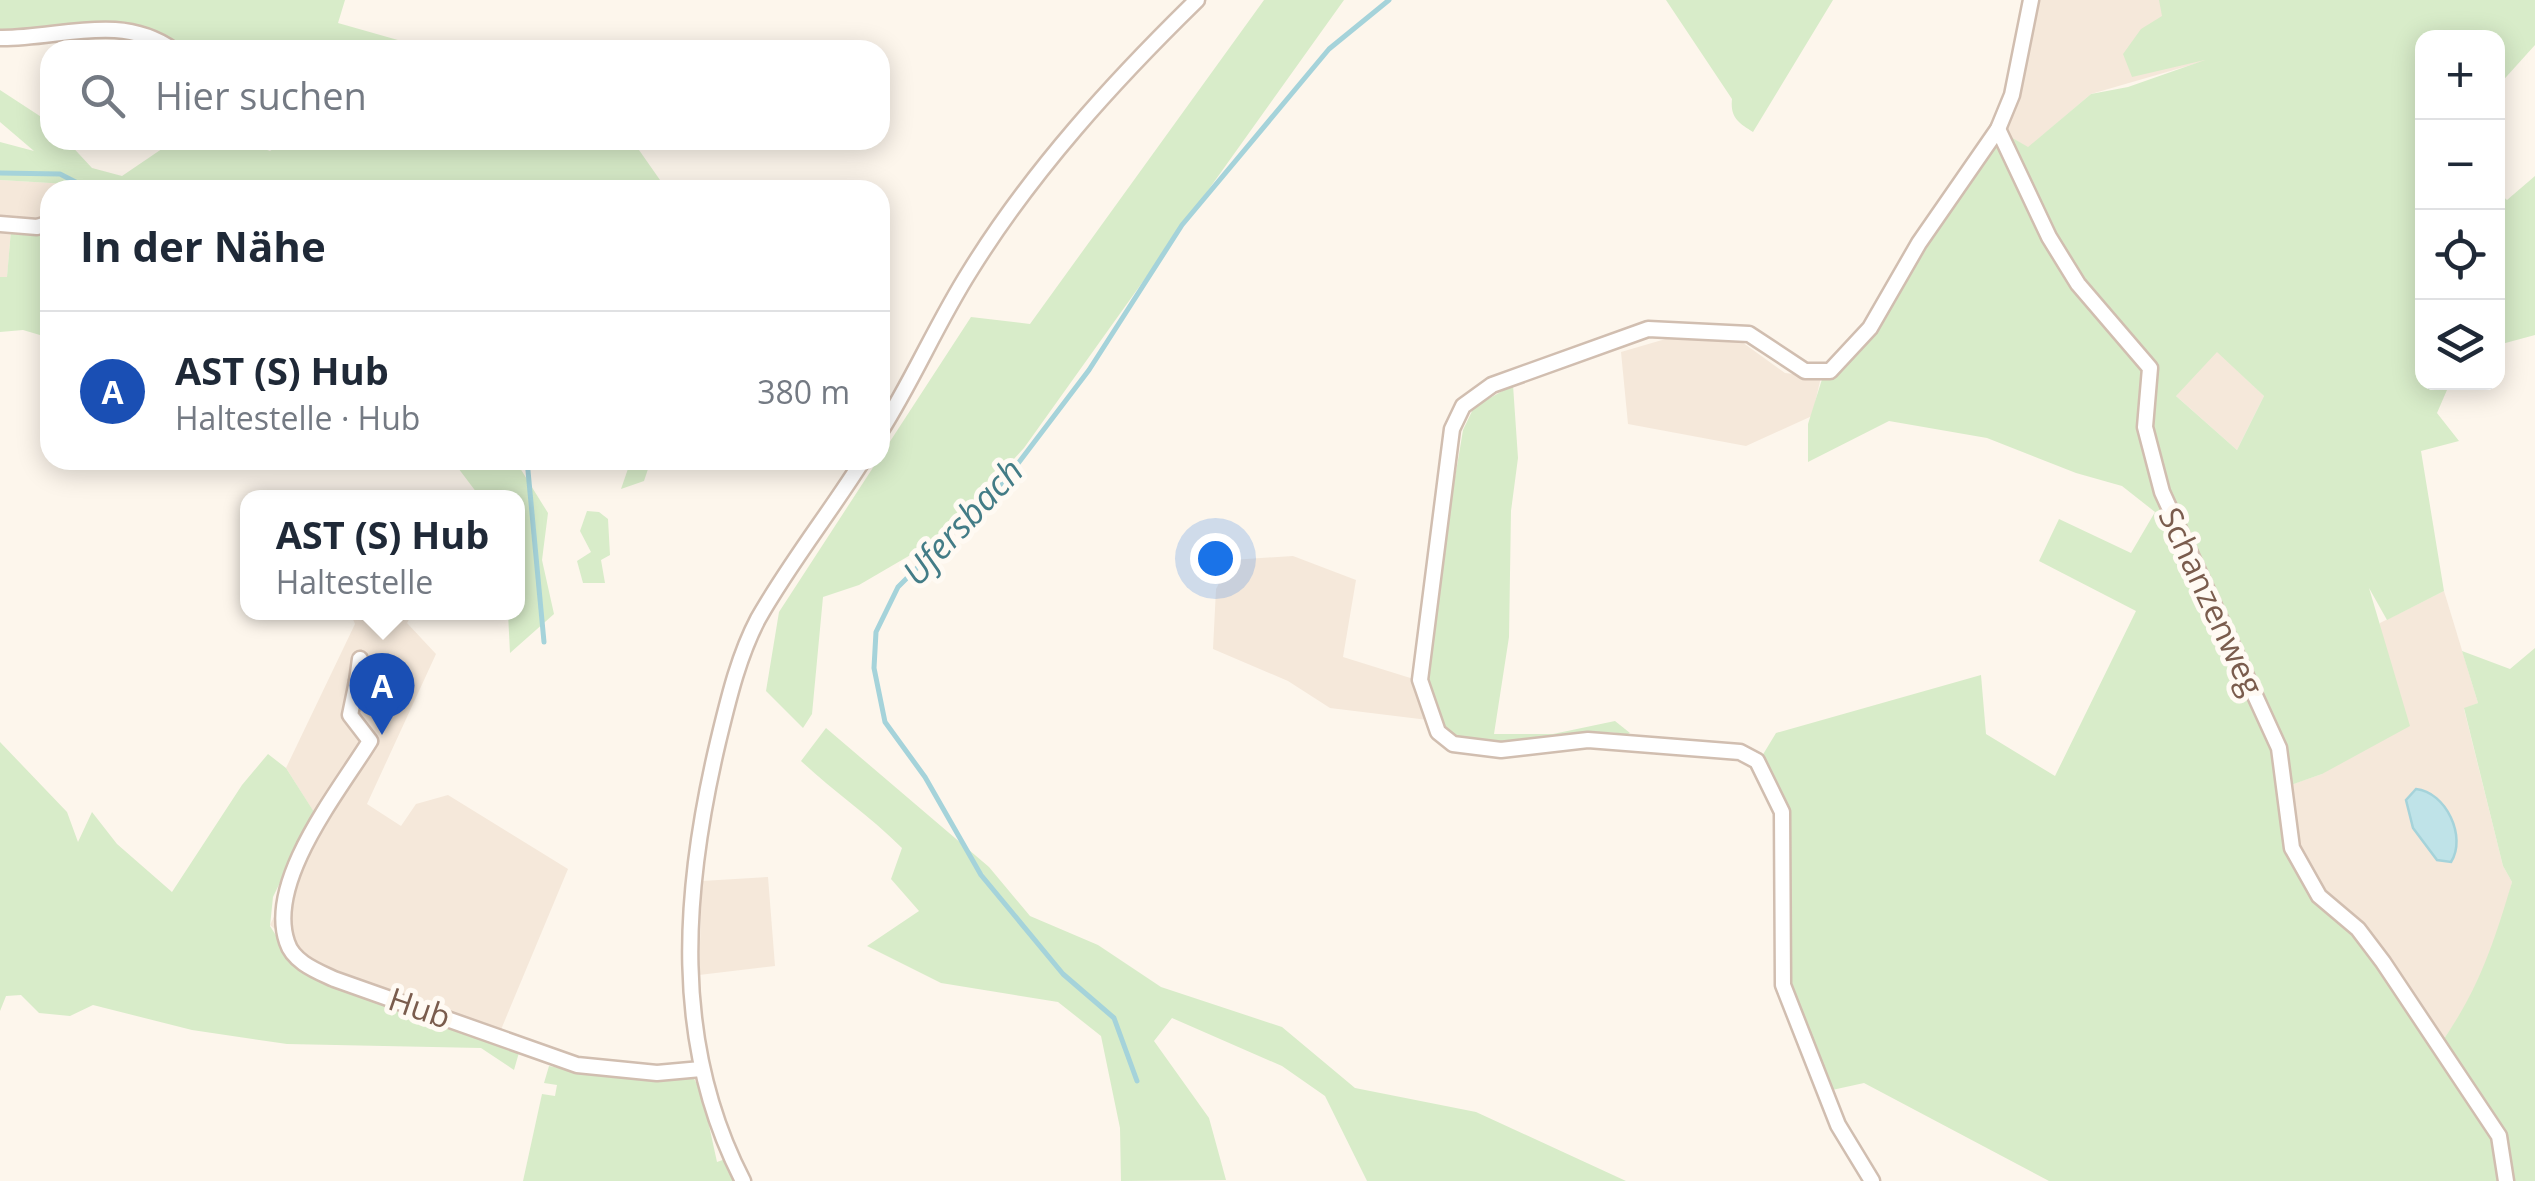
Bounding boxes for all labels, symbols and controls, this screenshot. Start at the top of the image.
map controls [2415,30,2505,390]
button: + [2415,30,2505,120]
search box [40,40,890,150]
icon: search [75,68,130,123]
text: Hier suchen [155,69,367,121]
button: − [2415,120,2505,210]
button: locate [2415,210,2505,300]
text: In der Nähe [80,217,326,274]
button: layers [2415,300,2505,390]
text: AST (S) Hub [175,344,389,396]
text: A [101,370,124,413]
text: 380 m [757,370,850,413]
text: Haltestelle · Hub [175,396,420,439]
water label: Ufersbach [891,448,1033,594]
popup [240,490,525,620]
street label: Schanzenweg [2150,500,2274,702]
text: AST (S) Hub [276,508,489,560]
your location [1190,533,1241,584]
text: Haltestelle [276,560,433,603]
pin: A [350,652,414,735]
street label: Hub [383,976,457,1038]

